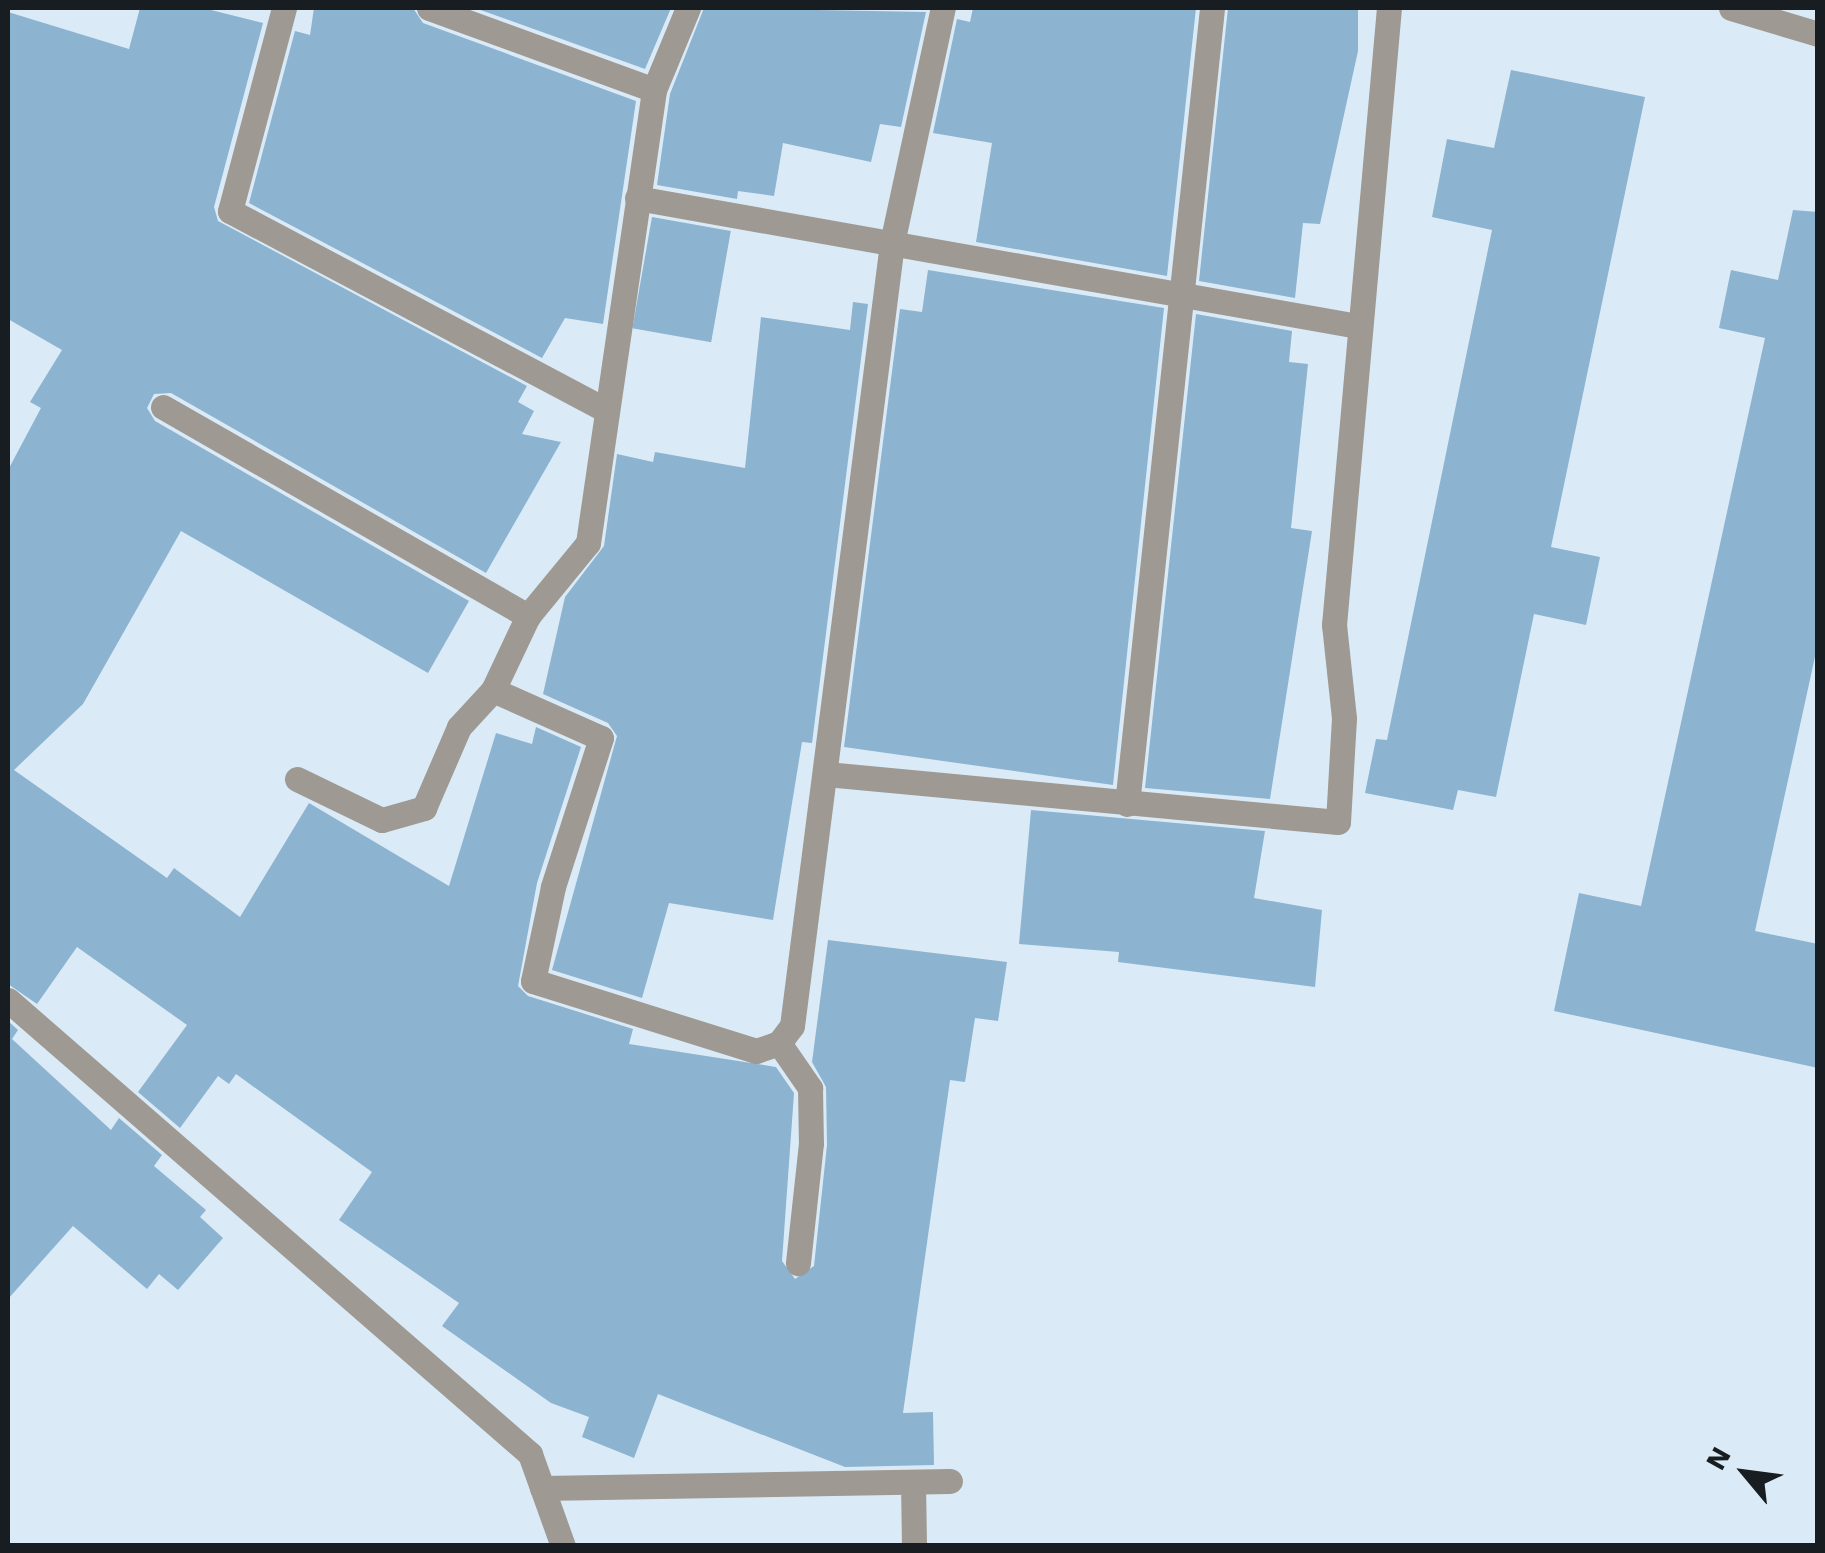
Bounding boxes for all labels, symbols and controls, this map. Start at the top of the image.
north arrow [1695,1423,1795,1523]
text: N [1699,1441,1738,1475]

